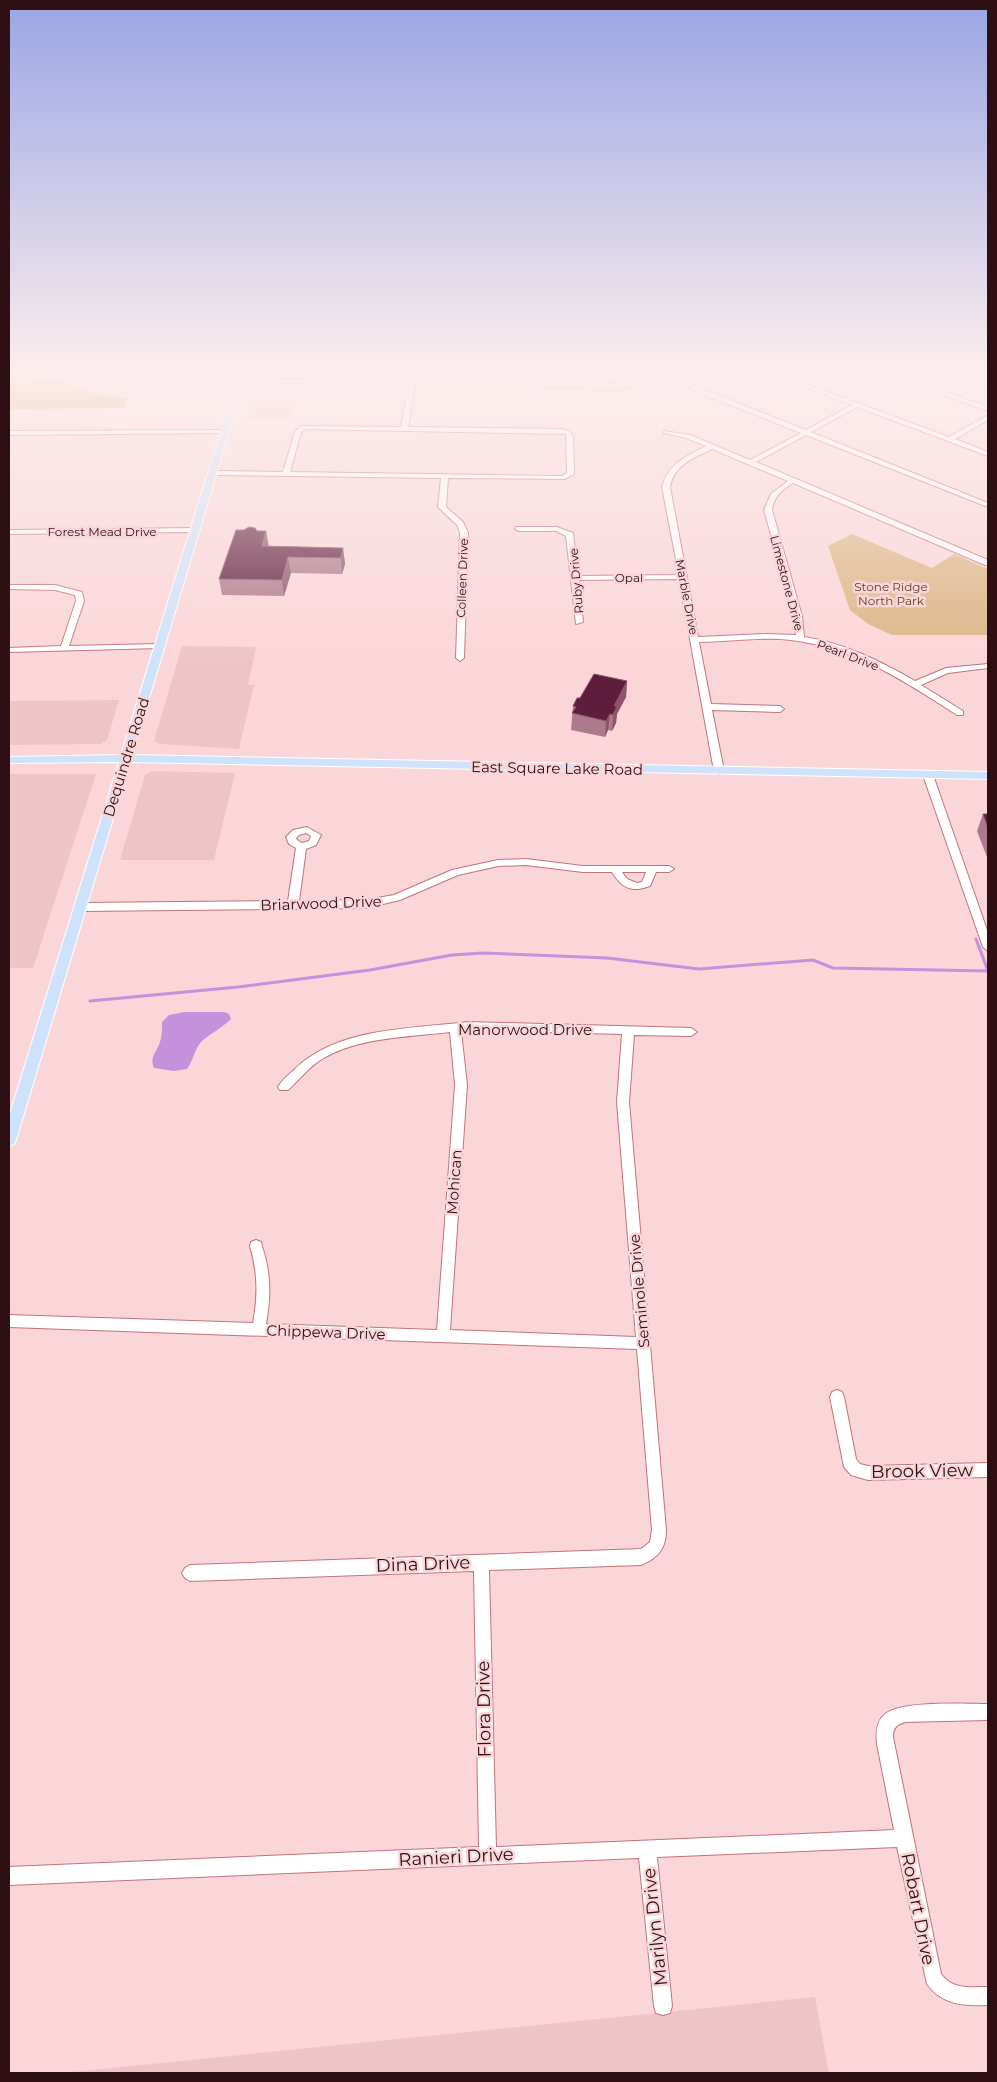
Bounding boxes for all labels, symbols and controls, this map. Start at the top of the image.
street label: Forest Mead Drive [47,524,157,539]
street label: Limestone Drive [767,534,807,632]
street label: Colleen Drive [453,538,471,618]
street label: Ruby Drive [566,548,586,614]
street label: Marble Drive [672,558,702,636]
street label: Opal [615,570,643,585]
park label: Stone Ridge North Park [854,579,928,608]
street label: Pearl Drive [815,636,881,674]
street label: Dequindre Road [99,695,153,819]
street label: East Square Lake Road [471,757,643,779]
street label: Briarwood Drive [260,891,382,915]
street label: Manorwood Drive [458,1020,592,1039]
street label: Mohican [442,1149,466,1215]
street label: Seminole Drive [625,1233,653,1349]
street label: Chippewa Drive [266,1320,386,1344]
street label: Brook View [871,1459,973,1483]
street label: Dina Drive [375,1551,471,1577]
street label: Flora Drive [472,1660,496,1757]
street label: Ranieri Drive [398,1843,514,1871]
street label: Robart Drive [896,1851,940,1967]
street label: Marilyn Drive [638,1867,672,1987]

